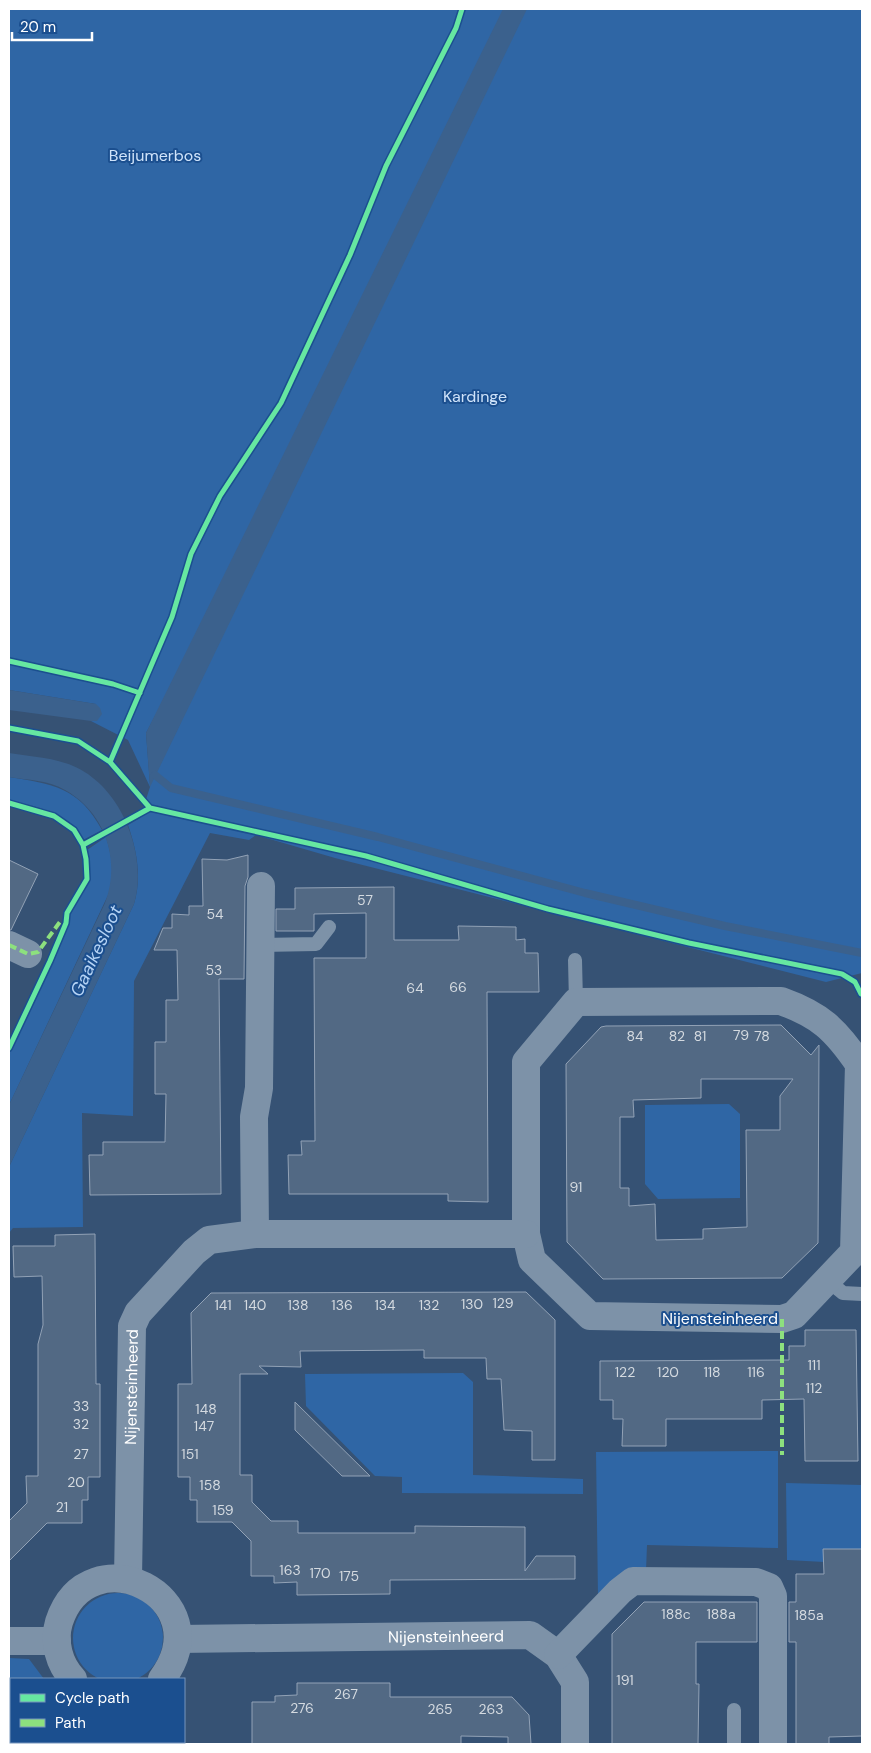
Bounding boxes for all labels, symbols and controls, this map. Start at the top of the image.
scale bar [12,10,92,42]
text: 20 m [20,17,56,37]
park label: Beijumerbos [109,145,201,166]
park label: Kardinge [443,386,507,407]
house number: 57 [357,891,373,909]
water label: Gaaikesloot [64,900,128,1001]
house number: 54 [206,905,224,923]
house number: 53 [206,961,222,979]
house number: 66 [449,978,467,996]
house number: 64 [406,979,424,997]
house number: 79 [733,1026,749,1044]
house number: 84 [626,1027,644,1045]
house number: 82 [669,1027,685,1045]
house number: 81 [694,1027,706,1045]
house number: 78 [754,1027,770,1045]
house number: 91 [570,1178,582,1196]
house number: 129 [492,1294,514,1312]
house number: 130 [461,1295,483,1313]
house number: 141 [214,1296,232,1314]
house number: 140 [244,1296,266,1314]
house number: 138 [287,1296,309,1314]
house number: 136 [331,1296,353,1314]
house number: 134 [374,1296,396,1314]
house number: 132 [419,1296,439,1314]
street label: Nijensteinheerd [662,1308,778,1329]
street label: Nijensteinheerd [120,1329,142,1445]
house number: 111 [807,1356,821,1374]
house number: 122 [615,1363,635,1381]
house number: 120 [657,1363,679,1381]
house number: 118 [703,1363,721,1381]
house number: 116 [747,1363,765,1381]
house number: 112 [806,1379,822,1397]
house number: 33 [73,1397,89,1415]
house number: 148 [195,1400,217,1418]
house number: 32 [73,1415,89,1433]
house number: 147 [194,1417,214,1435]
house number: 27 [73,1445,89,1463]
house number: 151 [181,1445,199,1463]
house number: 20 [67,1473,85,1491]
house number: 158 [199,1476,221,1494]
house number: 21 [56,1498,68,1516]
house number: 159 [212,1501,234,1519]
house number: 163 [279,1561,301,1579]
house number: 170 [309,1564,331,1582]
house number: 175 [339,1567,359,1585]
house number: 188c [661,1605,691,1623]
house number: 188a [706,1605,736,1623]
house number: 185a [794,1606,824,1624]
street label: Nijensteinheerd [388,1625,504,1647]
house number: 191 [616,1671,634,1689]
legend [10,1678,185,1743]
house number: 267 [334,1685,358,1703]
text: Cycle path [55,1688,130,1708]
house number: 276 [290,1699,314,1717]
house number: 265 [427,1700,453,1718]
house number: 263 [478,1700,504,1718]
text: Path [55,1713,86,1733]

